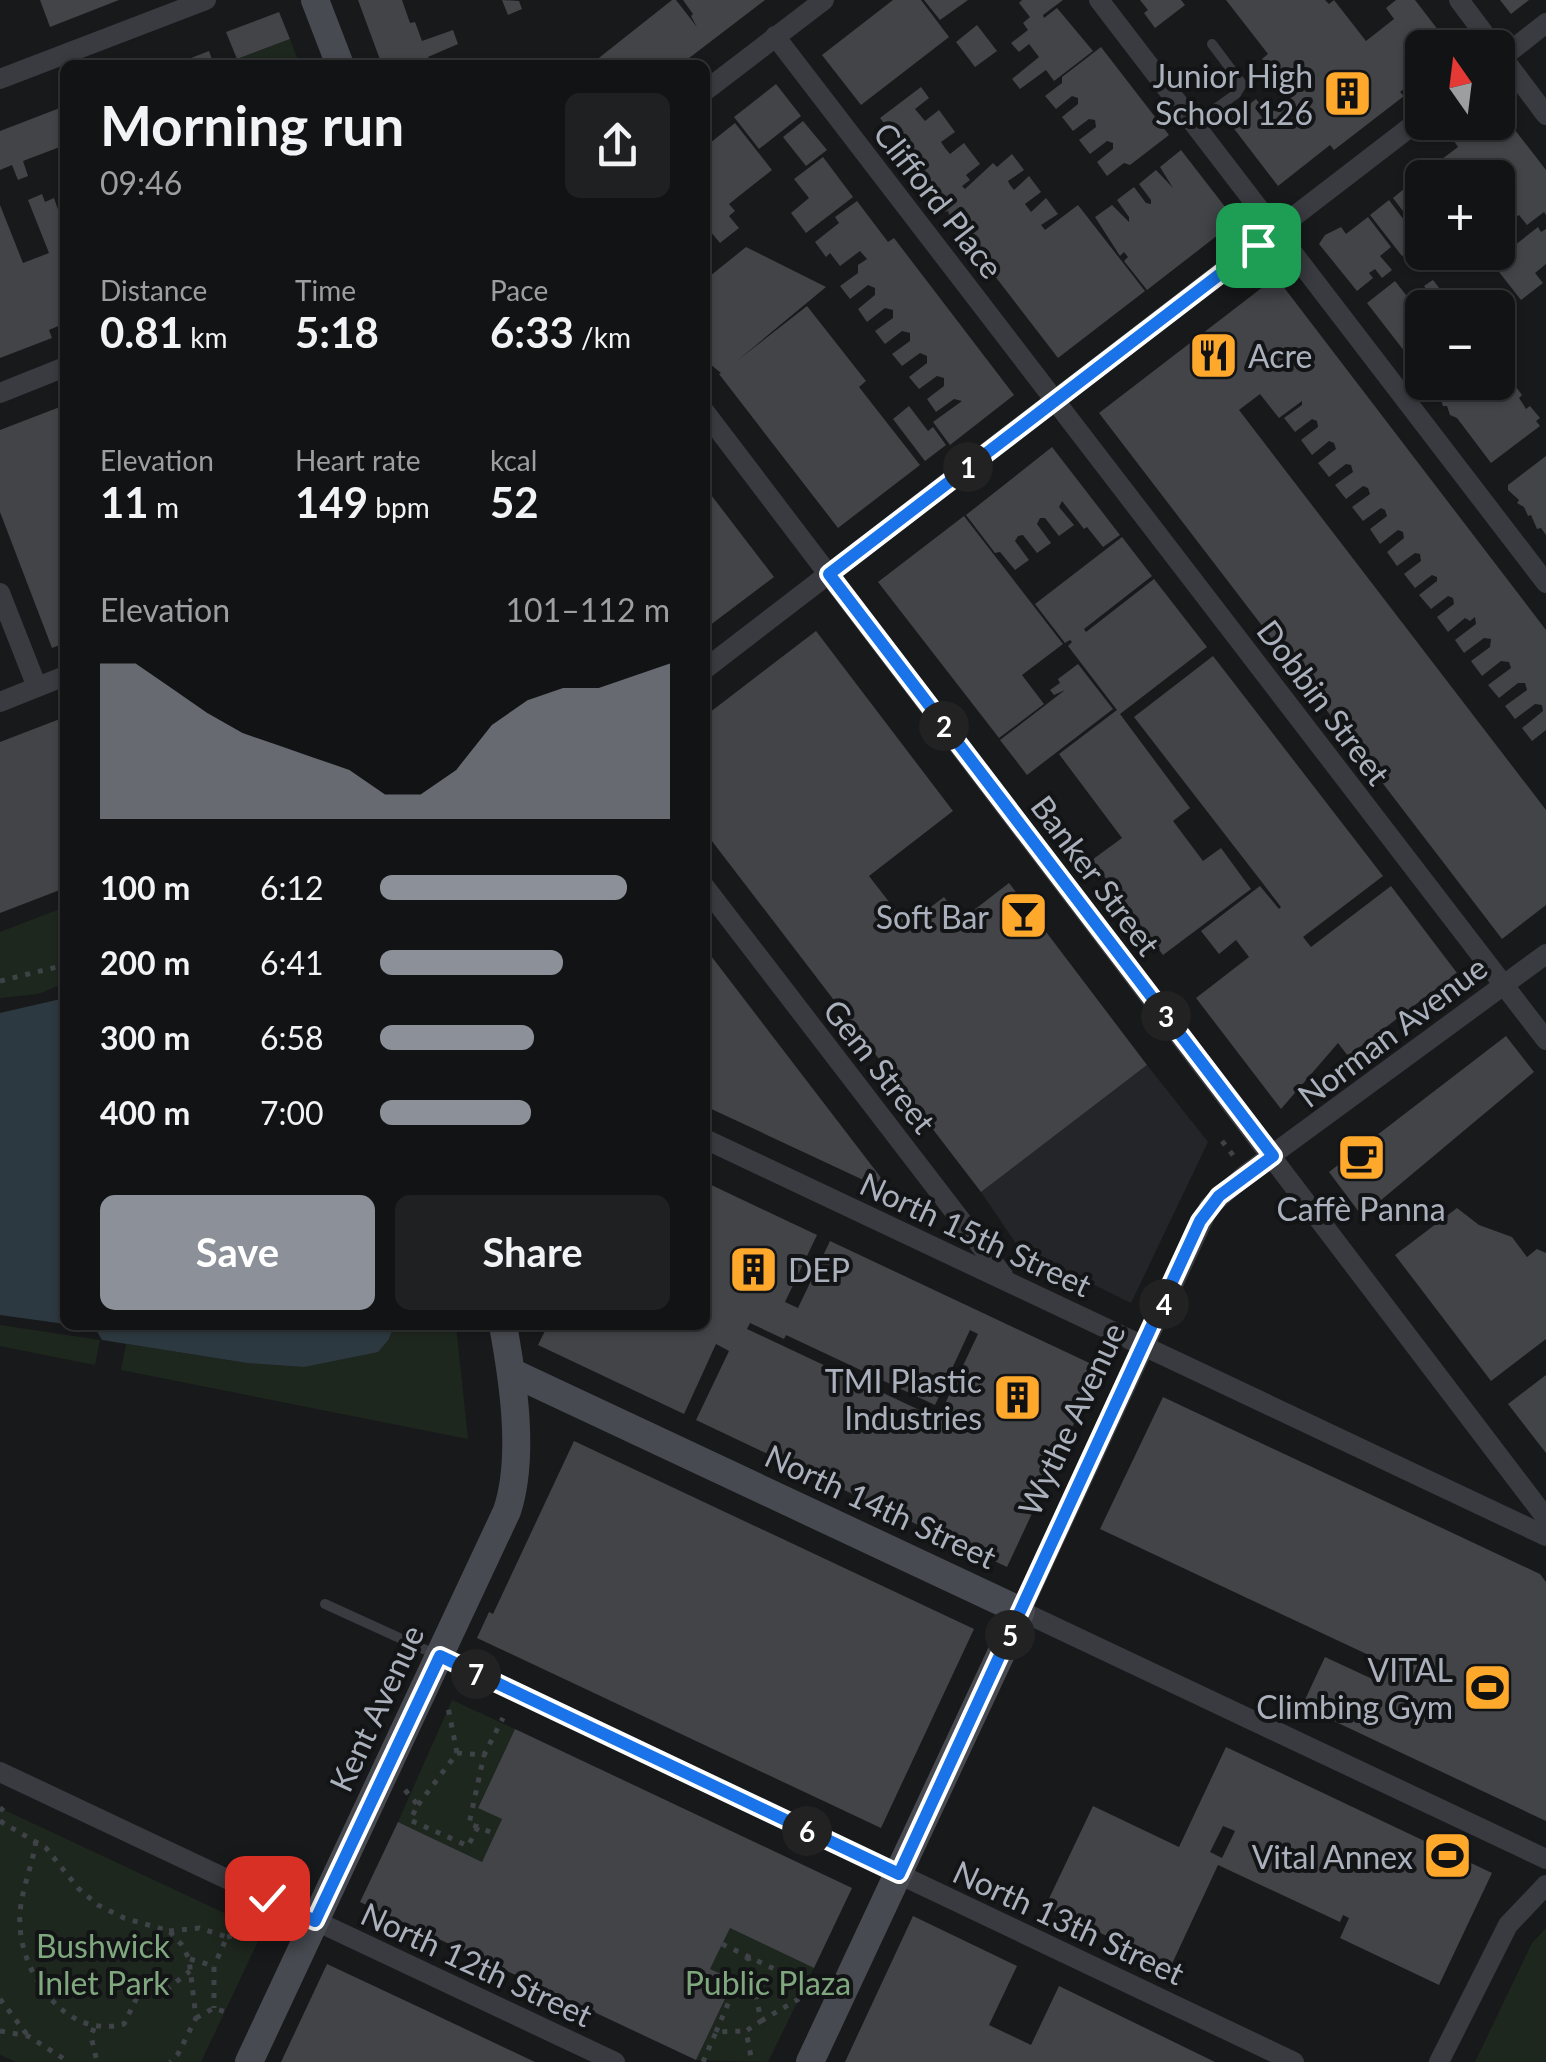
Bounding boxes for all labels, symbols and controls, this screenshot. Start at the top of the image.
north arrow [1405,30,1515,140]
map controls [1405,30,1515,400]
place label: Junior High School 126 [1153,56,1313,132]
building icon: Junior High School 126 [1322,67,1374,119]
text: Morning run [100,92,404,158]
button: share [565,93,670,198]
street label: Clifford Place [866,114,1012,286]
button: + [1405,160,1515,270]
text: 09:46 [100,163,182,202]
pin [1216,203,1301,288]
icon: arrive [1231,218,1286,273]
text: Distance [100,273,207,307]
text: Time [295,273,356,307]
text: Pace [490,273,548,307]
button: − [1405,290,1515,400]
text: 0.81 [100,307,183,357]
text: 5:18 [295,307,379,357]
text: 6:33 [490,307,574,357]
text: km [183,320,227,354]
text: /km [574,320,631,354]
restaurant icon: Acre [1187,329,1239,381]
place label: Acre [1248,336,1312,375]
pin: 1 [943,442,993,492]
text: Elevation [100,443,214,477]
text: Heart rate [295,443,421,477]
text: kcal [490,443,537,477]
text: 1 [960,450,976,484]
text: 11 [100,477,149,527]
text: 149 [295,477,368,527]
text: 52 [490,477,539,527]
text: m [149,490,179,524]
text: bpm [368,490,430,524]
text: Elevation [100,590,230,629]
text: 101–112 m [506,590,670,629]
street label: Dobbin Street [1249,612,1399,792]
pin: 2 [919,701,969,751]
text: 2 [936,709,952,743]
street label: Banker Street [1023,787,1169,963]
text: 100 m [100,868,190,907]
text: 6:12 [260,868,324,907]
bar icon: Soft Bar [998,890,1050,942]
place label: Soft Bar [876,897,989,936]
text: 200 m [100,943,190,982]
text: 6:41 [260,943,324,982]
street label: Norman Avenue [1290,947,1494,1115]
street label: Gem Street [816,991,945,1141]
pin: 3 [1141,991,1191,1041]
text: 3 [1158,999,1174,1033]
text: 300 m [100,1018,190,1057]
text: 6:58 [260,1018,324,1057]
text: 400 m [100,1093,190,1132]
text: 7:00 [260,1093,324,1132]
cafe icon: Caffè Panna [1335,1132,1387,1184]
street label: North 15th Street [854,1163,1098,1305]
place label: Caffè Panna [1276,1189,1446,1228]
button: Save [100,1195,375,1310]
button: Share [395,1195,670,1310]
building icon: DEP [727,1243,779,1295]
place label: DEP [788,1250,850,1289]
pin: 4 [1139,1279,1189,1329]
text: 4 [1156,1287,1172,1321]
street label: Wythe Avenue [1009,1316,1133,1522]
place label: TMI Plastic Industries [825,1361,982,1437]
building icon: TMI Plastic Industries [991,1372,1043,1424]
street label: North 14th Street [759,1435,1003,1577]
pin: 5 [985,1610,1035,1660]
text: 5 [1002,1618,1018,1652]
street label: Kent Avenue [320,1619,432,1797]
pin: 7 [451,1649,501,1699]
place label: VITAL Climbing Gym [1256,1650,1453,1726]
text: 7 [468,1657,484,1691]
sports icon: VITAL Climbing Gym [1462,1661,1514,1713]
pin: 6 [782,1806,832,1856]
text: 6 [799,1814,815,1848]
sports icon: Vital Annex [1422,1830,1474,1882]
place label: Vital Annex [1252,1837,1413,1876]
street label: North 13th Street [947,1851,1191,1993]
pin [225,1856,310,1941]
icon: check [240,1871,295,1926]
street label: North 12th Street [355,1893,599,2035]
park label: Bushwick Inlet Park [36,1926,171,2002]
park label: Public Plaza [685,1963,851,2002]

